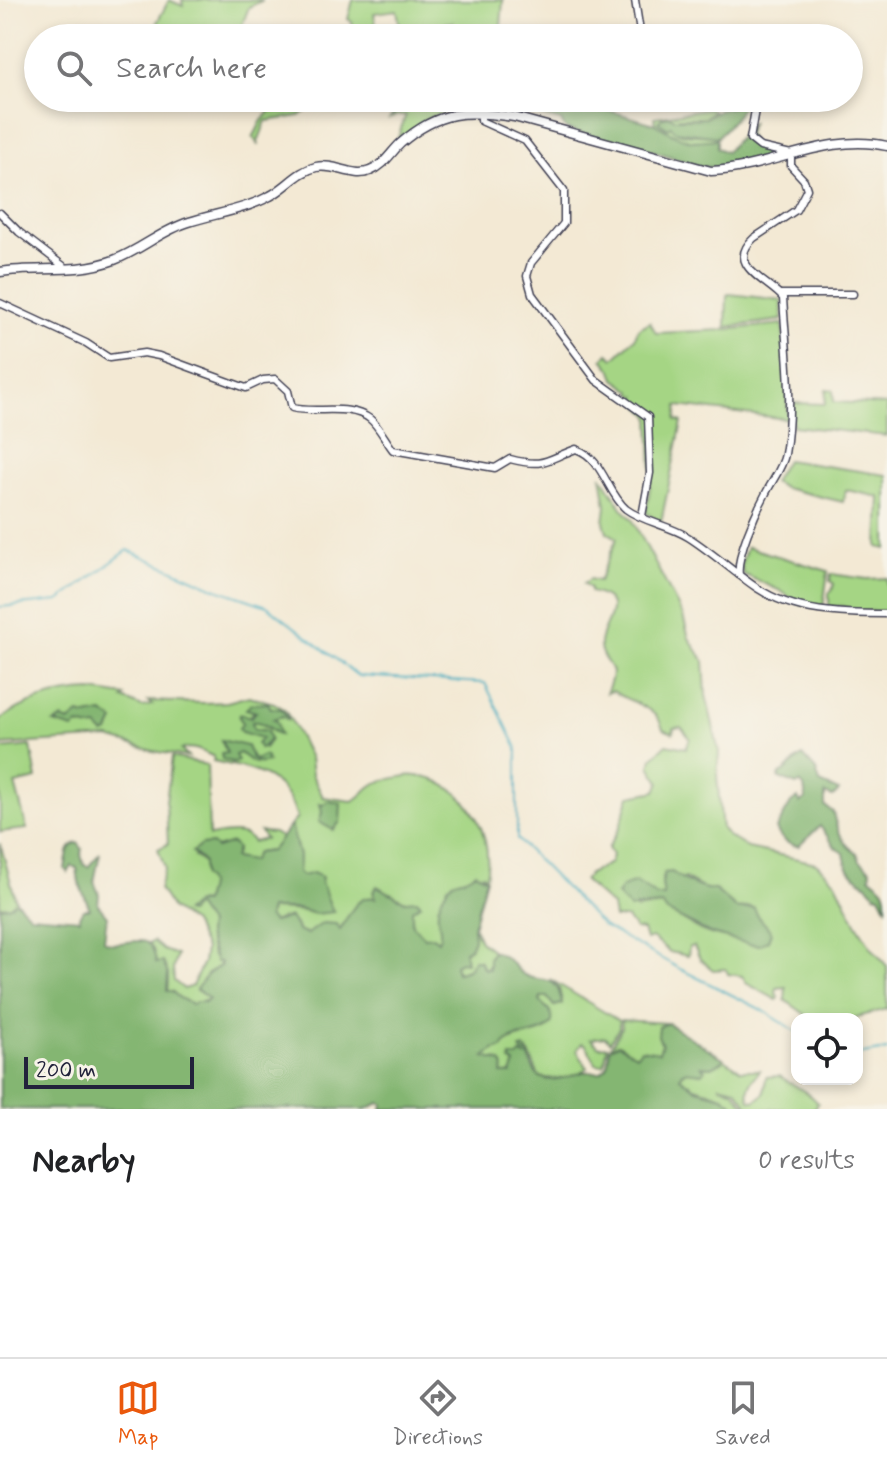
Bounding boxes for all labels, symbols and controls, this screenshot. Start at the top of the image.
search box [24,24,863,112]
icon: search [52,46,96,90]
text: Search here [116,49,267,88]
map controls [791,1013,863,1085]
button: locate [791,1013,863,1085]
scale bar [24,1053,194,1089]
text: 200 m [36,1057,96,1085]
text: Nearby [32,1139,136,1184]
text: 0 results [758,1144,855,1178]
tab: Map [116,1376,160,1452]
tab: Directions [392,1376,483,1452]
tab: Saved [715,1376,771,1452]

